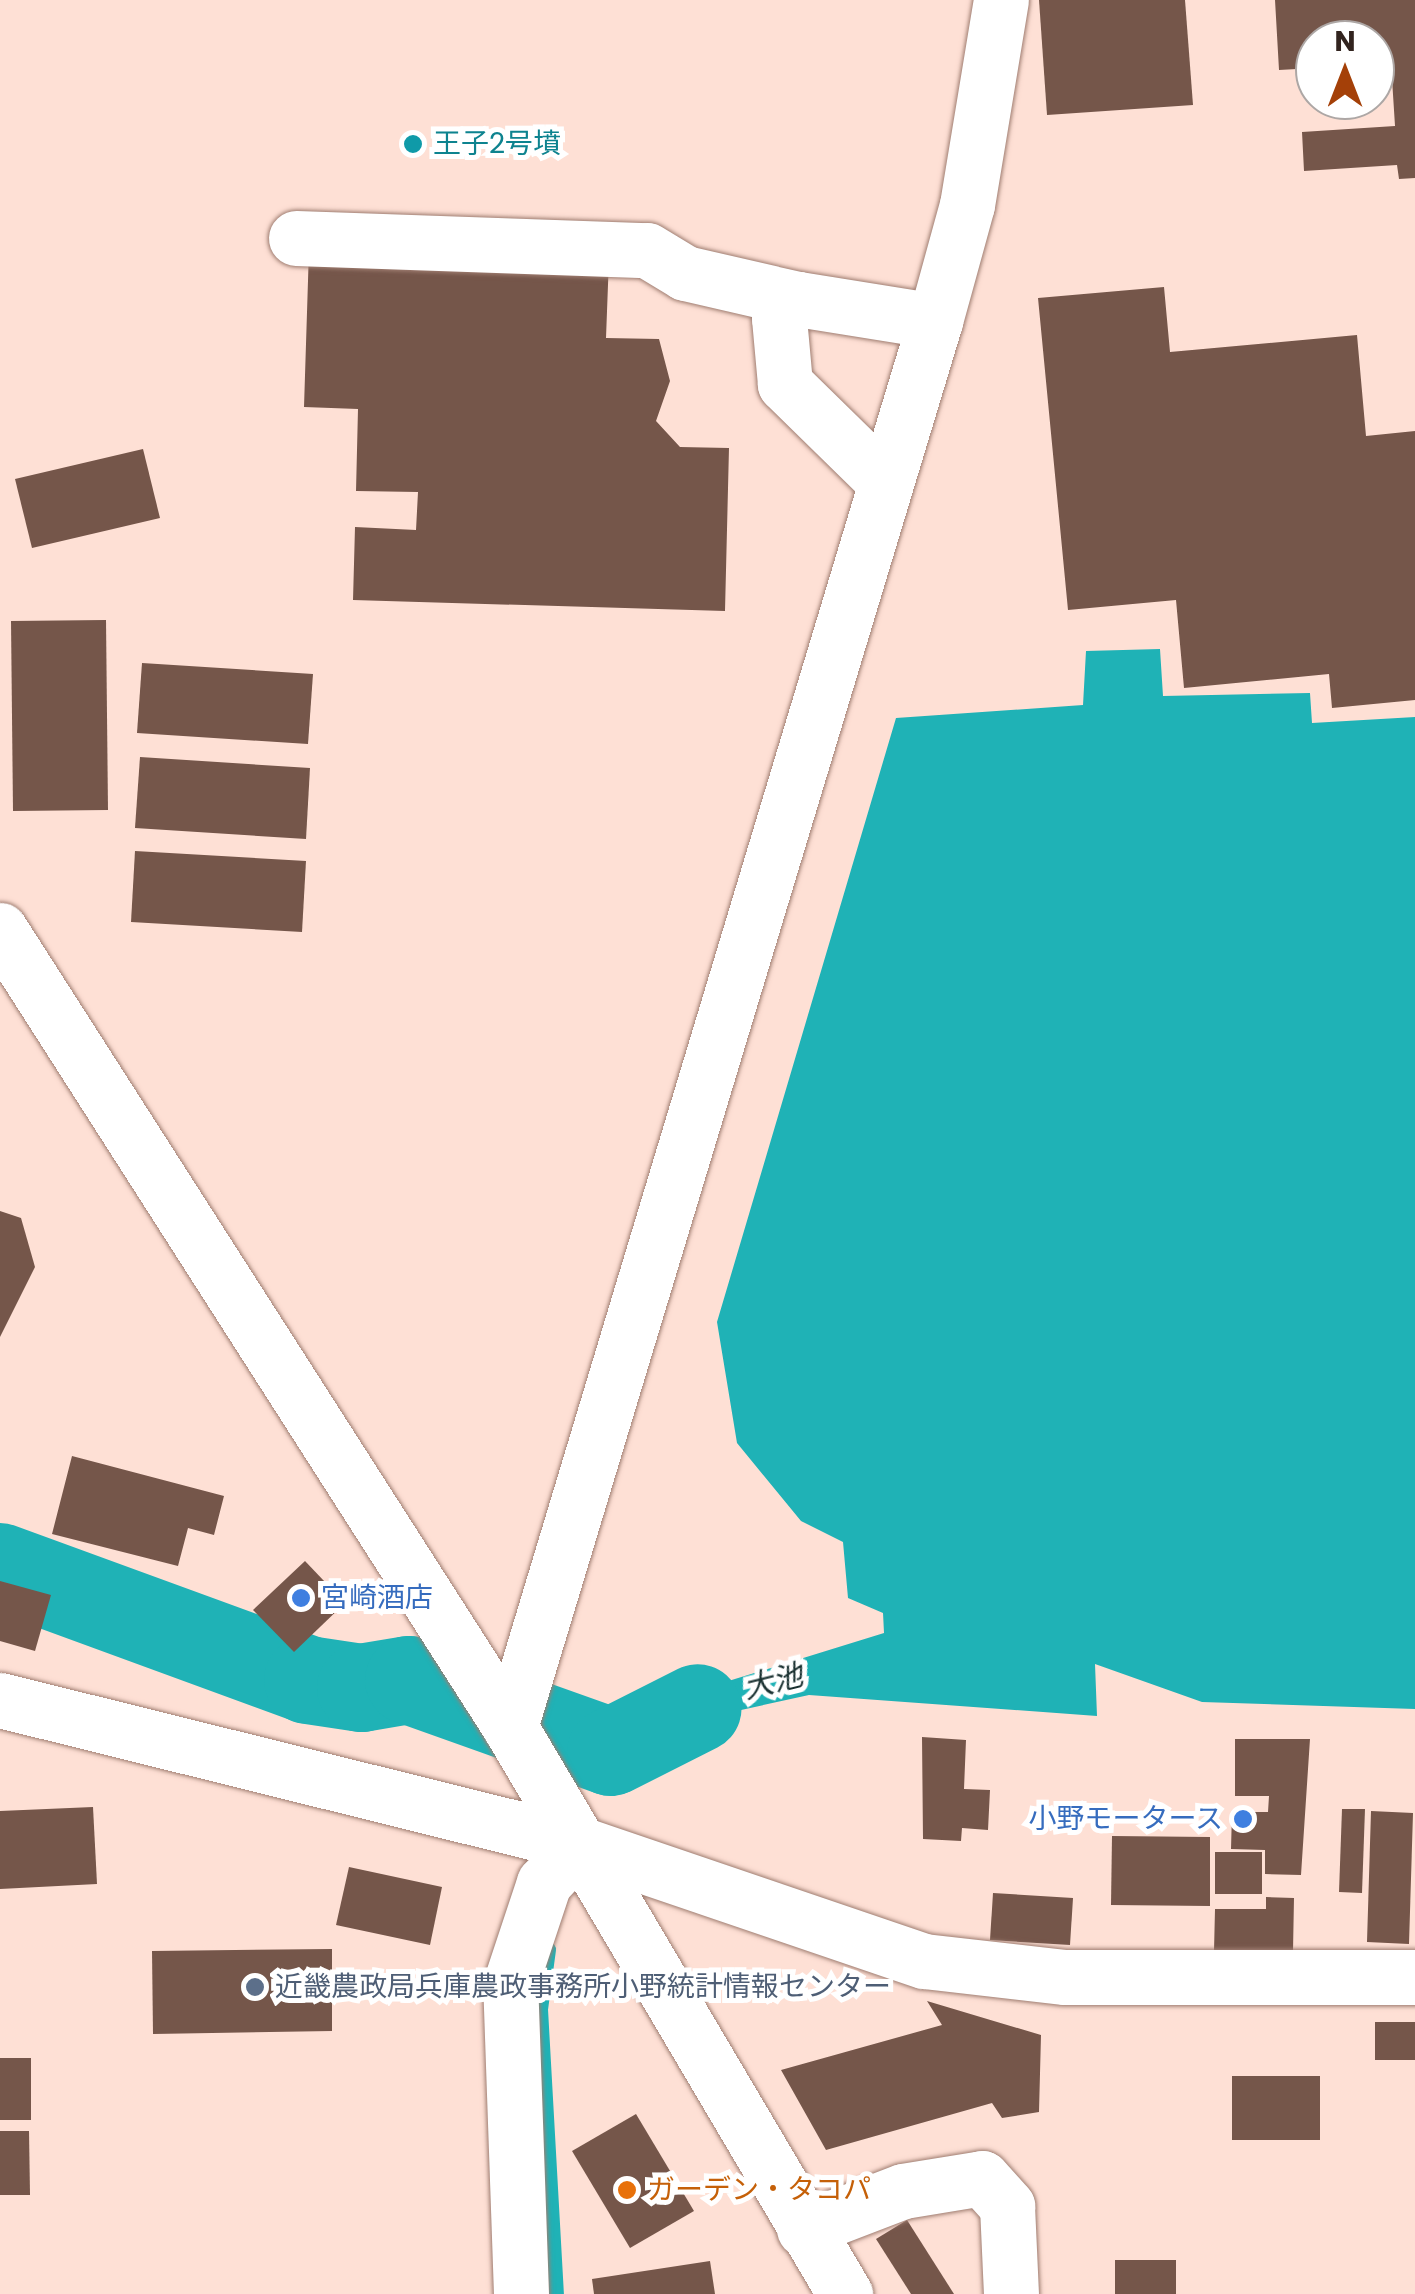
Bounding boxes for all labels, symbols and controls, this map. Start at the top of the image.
north arrow [1295,20,1395,120]
text: N [1334,22,1356,61]
place label: 王子2号墳 [433,127,561,161]
marker: 王子2号墳 [402,133,424,155]
place label: 宮崎酒店 [321,1581,433,1615]
marker: 宮崎酒店 [290,1587,312,1609]
water label: 大池 [740,1657,806,1707]
place label: 小野モータース [1027,1802,1223,1836]
marker: 小野モータース [1232,1808,1254,1830]
place label: 近畿農政局兵庫農政事務所小野統計情報センター [275,1970,891,2004]
marker: 近畿農政局兵庫農政事務所小野統計情報センター [244,1976,266,1998]
place label: ガーデン・タコパ [647,2173,871,2207]
marker: ガーデン・タコパ [616,2179,638,2201]

